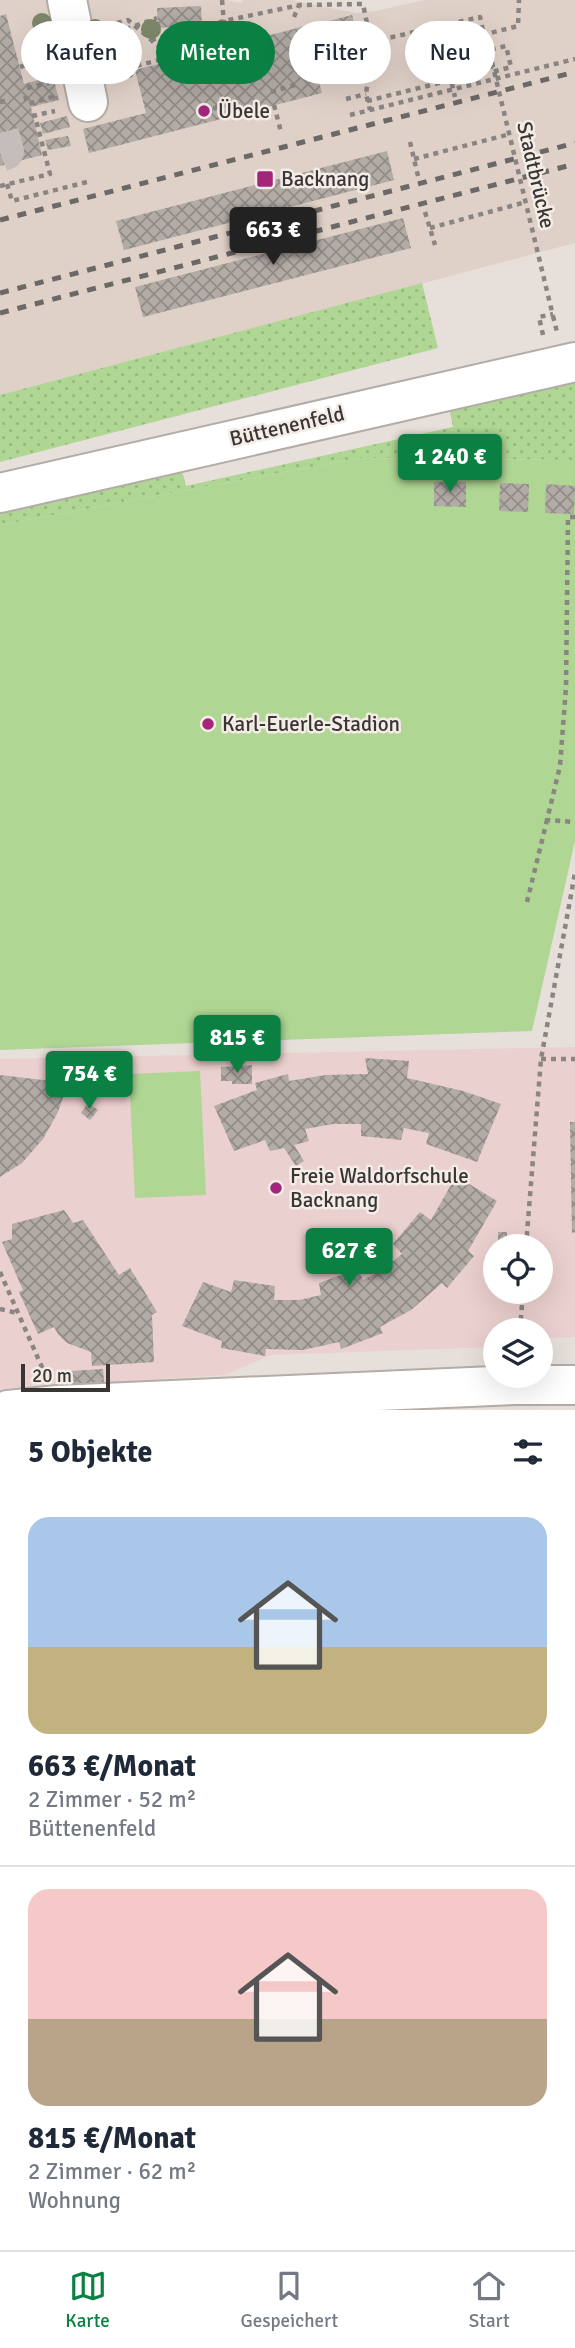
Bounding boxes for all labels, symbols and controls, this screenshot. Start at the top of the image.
chip: Kaufen [21,21,142,84]
chip: Mieten [156,21,275,84]
chip: Filter [289,21,391,84]
chip: Neu [405,21,495,84]
place label: Übele [218,98,270,124]
marker: Übele [196,103,212,119]
street label: Stadtbrücke [511,119,561,231]
place label: Backnang [281,166,369,192]
marker: Backnang [255,169,275,189]
pin: 663 € [224,208,322,267]
text: 663 € [246,215,300,244]
street label: Büttenenfeld [227,400,347,452]
pin: 1 240 € [385,434,515,494]
text: 1 240 € [414,442,486,471]
place label: Karl-Euerle-Stadion [222,711,400,737]
marker: Karl-Euerle-Stadion [200,716,216,732]
pin: 815 € [188,1016,286,1075]
text: 815 € [210,1023,264,1052]
pin: 754 € [40,1052,138,1111]
text: 754 € [62,1059,116,1088]
place label: Freie Waldorfschule Backnang [290,1163,469,1213]
marker: Freie Waldorfschule Backnang [268,1180,284,1196]
pin: 627 € [300,1228,398,1288]
map controls [483,1234,553,1388]
button: locate [483,1234,553,1304]
text: 627 € [322,1236,376,1265]
button: layers [483,1318,553,1388]
scale bar [21,1361,110,1393]
text: 20 m [32,1364,72,1388]
icon: filters [509,1433,547,1471]
text: 5 Objekte [28,1434,152,1471]
icon: home [225,1562,351,1688]
text: 663 €/Monat [28,1748,196,1785]
text: 2 Zimmer · 52 m² [28,1785,196,1814]
text: Büttenenfeld [28,1814,156,1843]
icon: home [225,1934,351,2060]
text: 815 €/Monat [28,2120,196,2157]
text: 2 Zimmer · 62 m² [28,2157,196,2186]
text: Wohnung [28,2186,121,2215]
tab: Karte [65,2267,110,2333]
tab: Gespeichert [240,2267,338,2333]
tab: Start [469,2267,510,2333]

